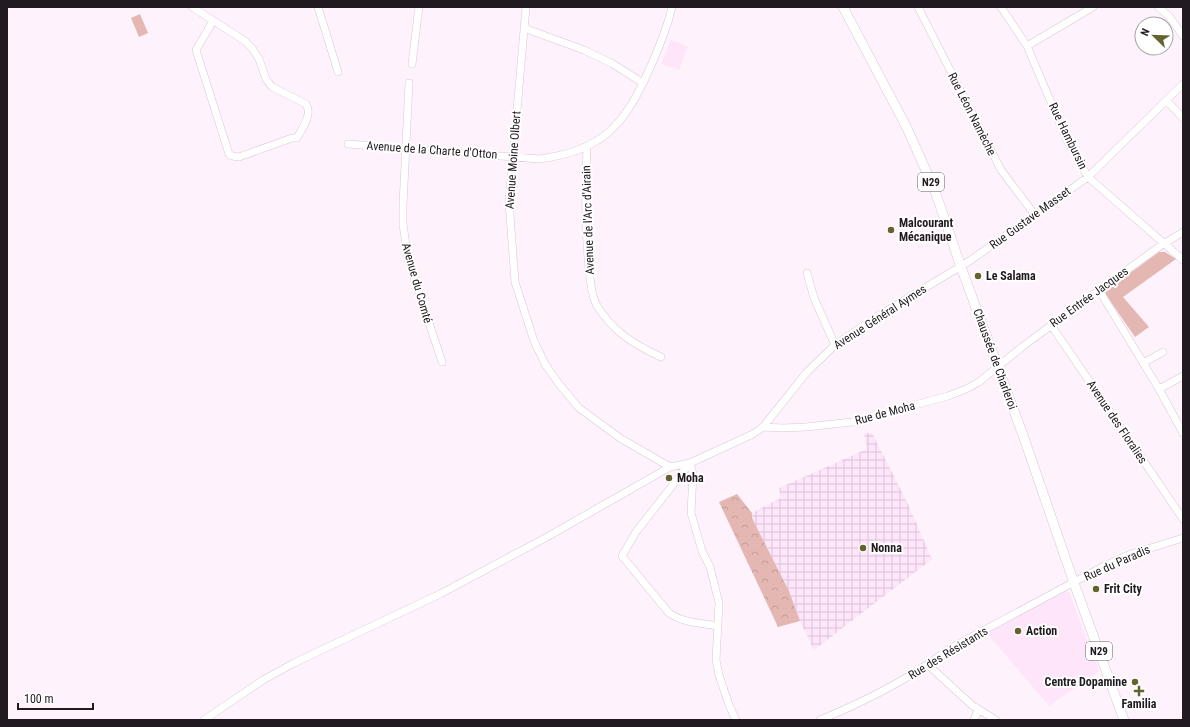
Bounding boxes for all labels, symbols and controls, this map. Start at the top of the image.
north arrow [1134,16,1174,56]
text: N [1138,26,1153,38]
street label: Rue Léon Namèche [945,70,999,158]
street label: Rue Hambursin [1046,100,1090,172]
street label: Avenue Moine Olbert [503,110,523,210]
street label: Avenue de la Charte d'Otton [366,138,498,162]
street label: Avenue de l'Arc d'Airain [579,165,597,275]
road number: N29 [918,173,944,191]
street label: Rue Gustave Masset [987,184,1074,252]
place label: Malcourant Mécanique [899,216,954,244]
marker: Malcourant Mécanique [886,225,896,235]
street label: Avenue du Comté [399,241,435,325]
street label: Rue Entrée Jacques [1047,264,1131,330]
place label: Le Salama [986,269,1036,283]
marker: Le Salama [973,271,983,281]
street label: Avenue Général Aymes [831,282,929,352]
street label: Chaussée de Charleroi [970,307,1020,411]
street label: Avenue des Floralies [1084,378,1150,466]
street label: Rue de Moha [853,398,917,428]
place label: Moha [677,471,704,485]
marker: Moha [664,473,674,483]
place label: Nonna [871,541,902,555]
street label: Rue du Paradis [1082,542,1152,584]
marker: Nonna [858,543,868,553]
place label: Frit City [1104,582,1143,596]
marker: Frit City [1091,584,1101,594]
street label: Rue des Résistants [906,624,990,682]
place label: Action [1026,624,1057,638]
marker: Action [1013,626,1023,636]
road number: N29 [1086,642,1112,660]
place label: Centre Dopamine [1045,675,1127,689]
marker: Centre Dopamine [1130,677,1140,687]
scale bar [18,685,93,711]
marker: Familia [1134,686,1144,696]
text: 100 m [24,692,54,706]
place label: Familia [1122,697,1157,711]

